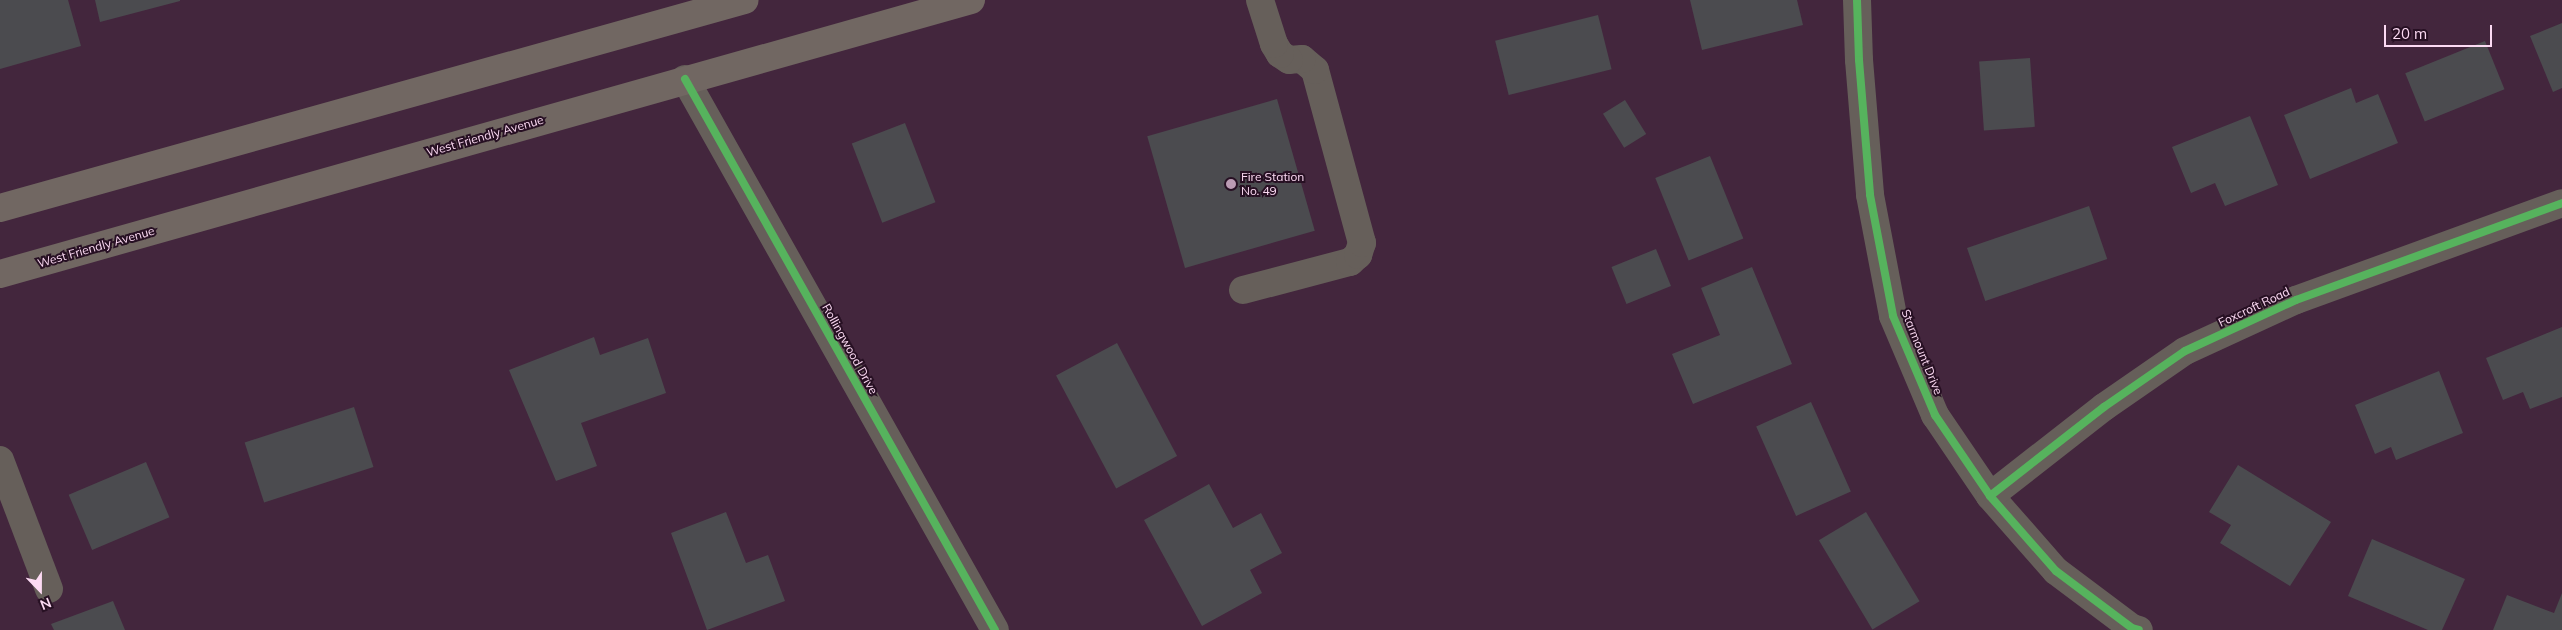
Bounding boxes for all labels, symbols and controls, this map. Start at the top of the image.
scale bar [2387,15,2494,47]
text: 20 m [2392,24,2427,43]
street label: West Friendly Avenue [425,112,545,160]
place label: Fire Station No. 49 [1241,170,1304,198]
marker: Fire Station No. 49 [1225,178,1237,190]
street label: West Friendly Avenue [36,223,156,271]
street label: Foxcroft Road [2216,284,2292,330]
street label: Rollingwood Drive [819,301,881,397]
street label: Starmount Drive [1898,307,1946,397]
north arrow [15,565,65,615]
text: N [37,594,54,614]

